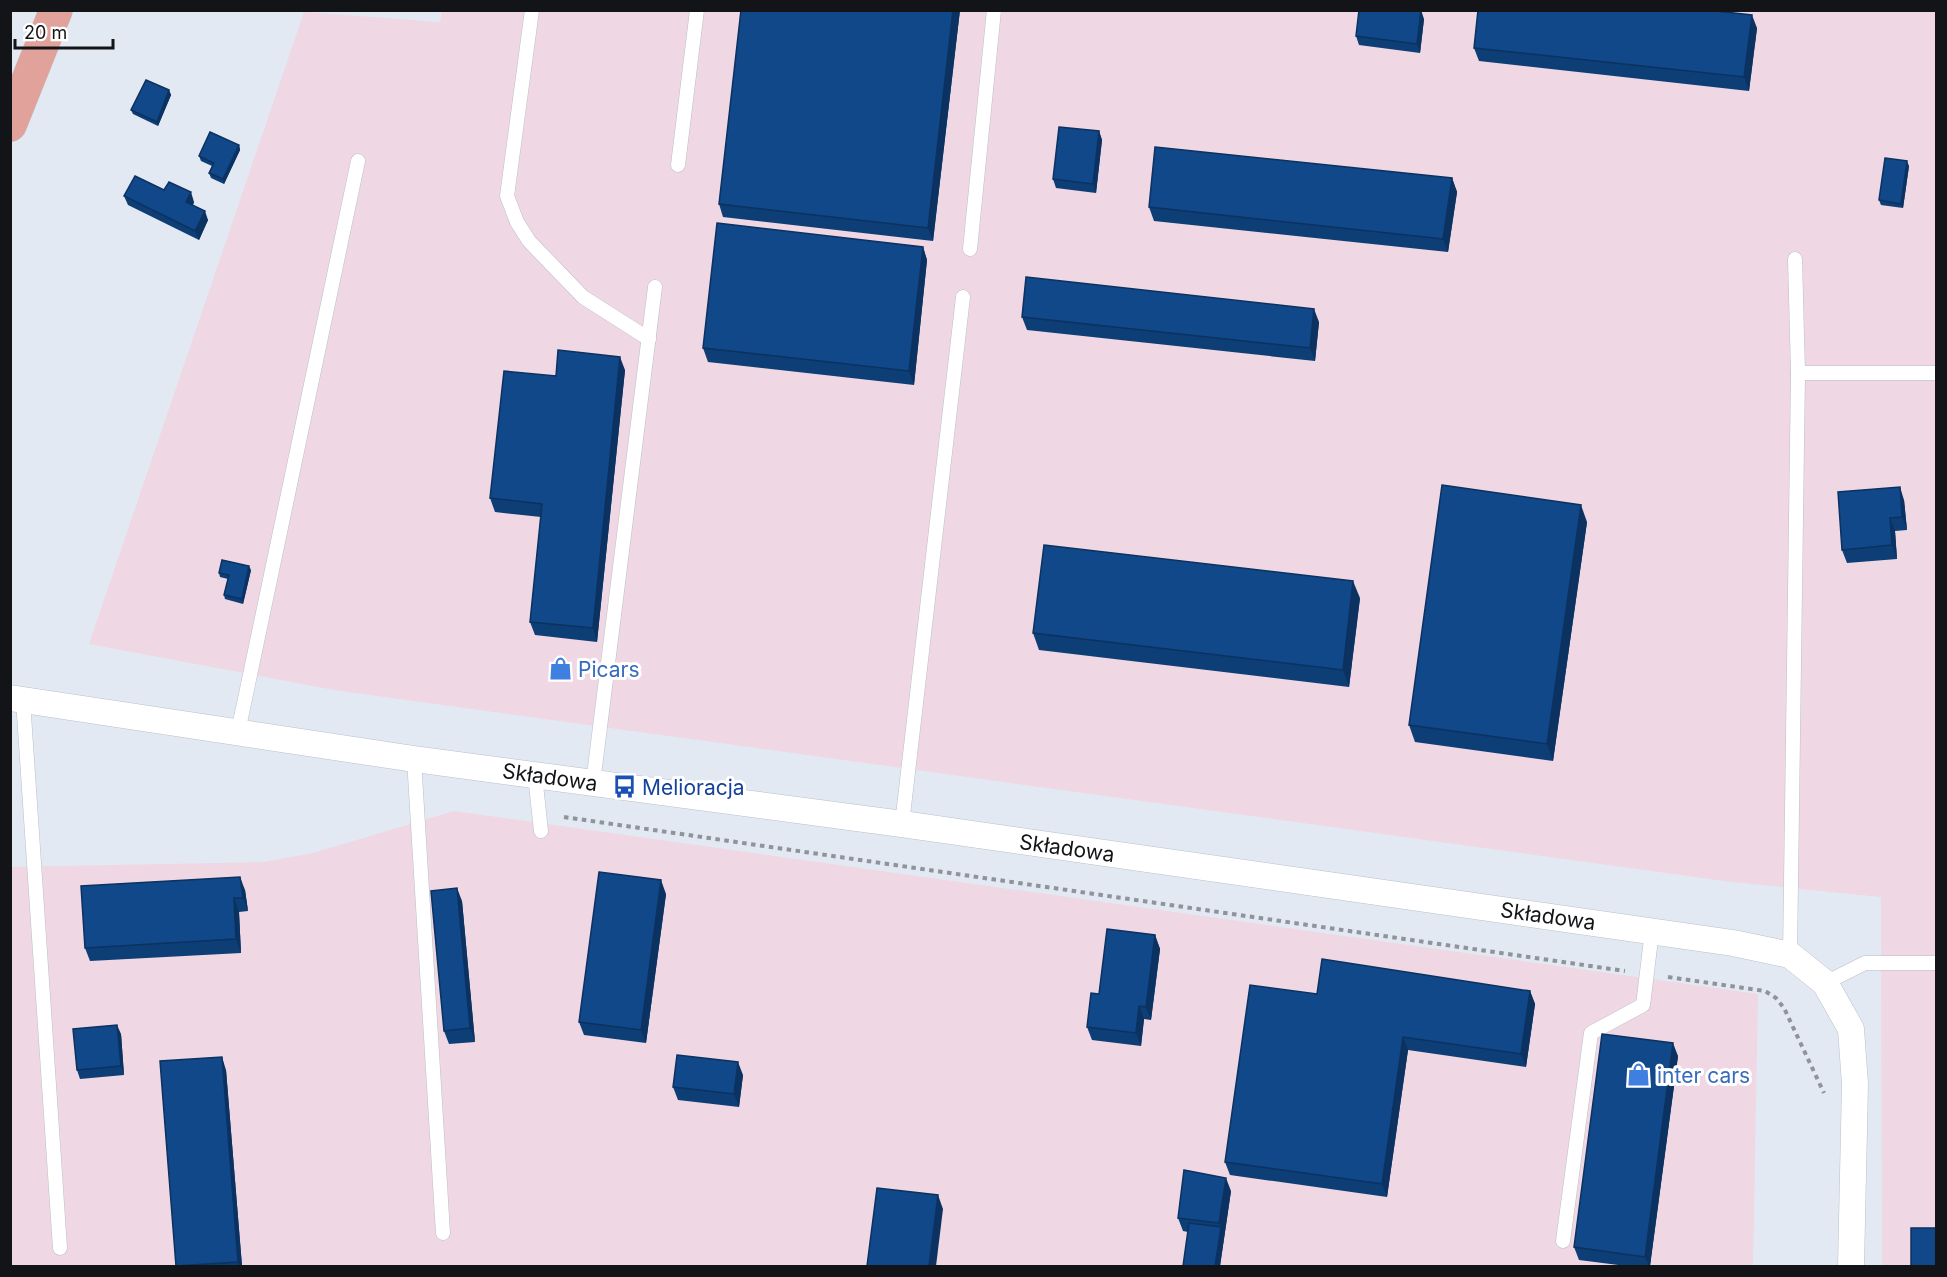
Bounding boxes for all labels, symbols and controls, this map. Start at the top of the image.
scale bar [15,12,112,50]
text: 20 m [24,22,67,43]
shop icon: Picars [547,656,573,682]
place label: Picars [578,657,639,682]
street label: Składowa [501,758,599,796]
bus stop icon: Melioracja [611,774,637,800]
place label: Melioracja [642,775,745,800]
street label: Składowa [1018,829,1116,867]
street label: Składowa [1499,897,1597,935]
shop icon: inter cars [1626,1062,1652,1088]
place label: inter cars [1657,1063,1750,1088]

